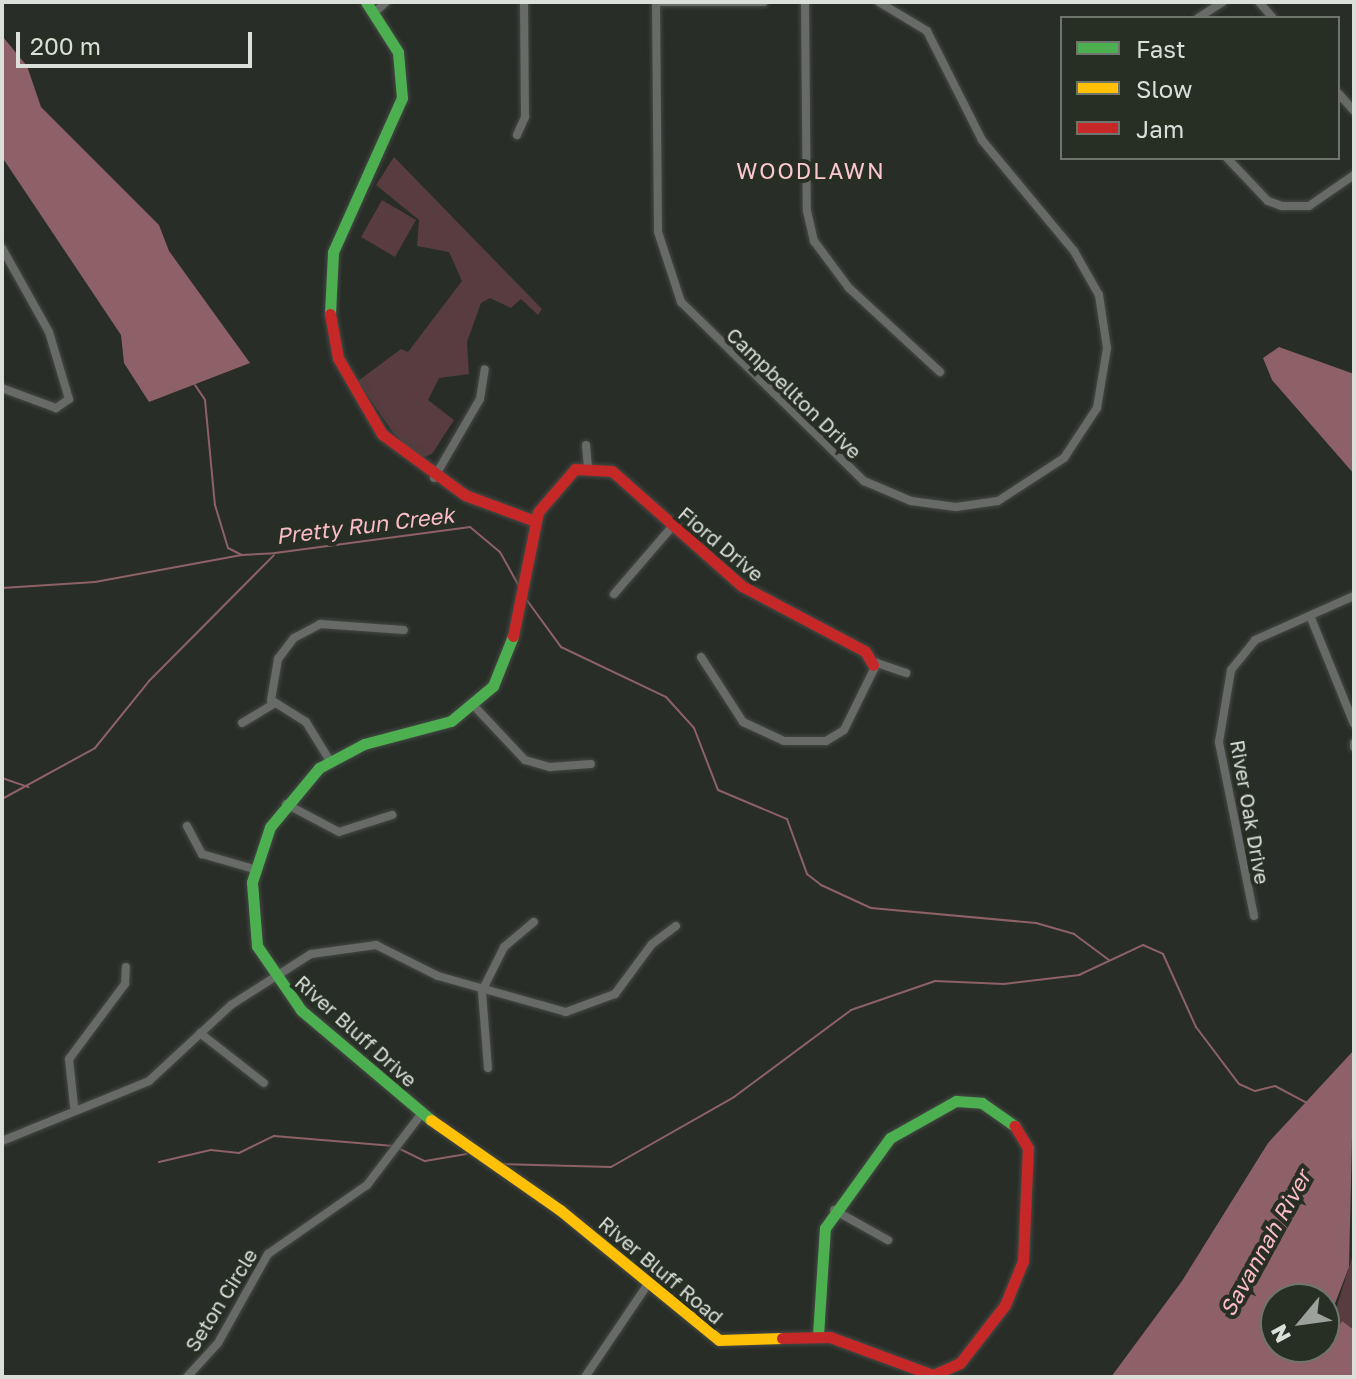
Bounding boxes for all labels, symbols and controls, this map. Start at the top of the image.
scale bar [20,16,256,66]
legend [1060,16,1340,160]
text: 200 m [30,31,101,60]
text: Fast [1136,34,1186,63]
text: Slow [1136,74,1192,103]
text: Jam [1136,114,1184,143]
district label: WOODLAWN [736,158,886,184]
street label: Campbellton Drive [722,323,866,463]
water label: Pretty Run Creek [274,501,456,549]
street label: Fiord Drive [674,501,768,587]
street label: River Oak Drive [1225,738,1275,886]
street label: River Bluff Drive [290,970,422,1092]
water label: Savannah River [1214,1165,1316,1321]
street label: River Bluff Road [594,1211,728,1329]
street label: Seton Circle [180,1244,262,1356]
north arrow [1260,1283,1340,1363]
text: N [1264,1320,1296,1348]

